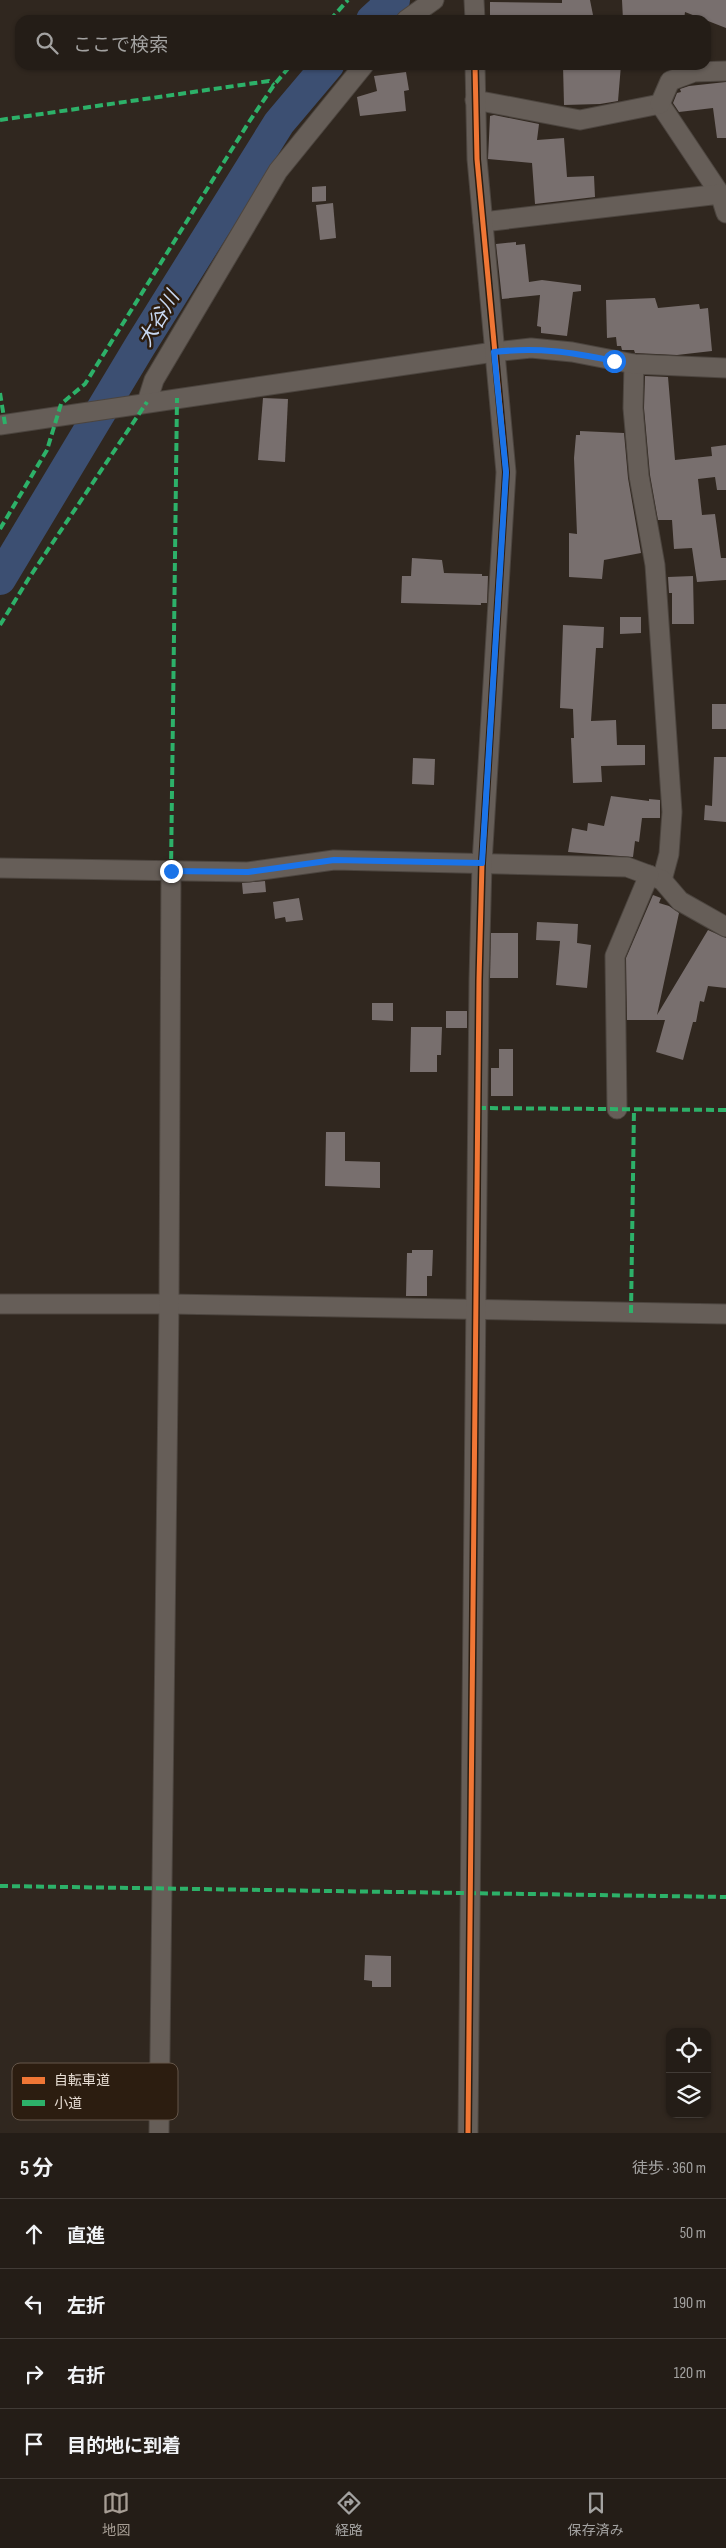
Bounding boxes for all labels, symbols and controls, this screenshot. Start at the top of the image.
search box [15,15,711,70]
icon: search [33,29,61,57]
text: ここで検索 [73,34,168,57]
water label: 大谷川 [133,285,186,351]
route start [603,350,626,373]
route end [160,860,183,883]
map controls [666,2028,711,2118]
button: locate [666,2028,711,2073]
legend [12,2063,178,2120]
text: 自転車道 [54,2072,110,2089]
button: layers [666,2073,711,2118]
text: 小道 [54,2095,82,2112]
text: 5 分 [20,2156,54,2181]
text: 徒歩 · 360 m [632,2159,706,2178]
icon: ahead [20,2220,48,2248]
text: 50 m [680,2224,706,2243]
text: 直進 [67,2225,105,2248]
icon: left [20,2290,48,2318]
text: 190 m [673,2294,706,2313]
text: 左折 [67,2295,105,2318]
icon: right [20,2360,48,2388]
text: 120 m [674,2364,706,2383]
text: 右折 [67,2365,105,2388]
icon: arrive [20,2430,48,2458]
text: 目的地に到着 [67,2435,181,2458]
tab: 地図 [102,2489,130,2539]
tab: 経路 [335,2489,363,2539]
tab: 保存済み [568,2489,624,2539]

